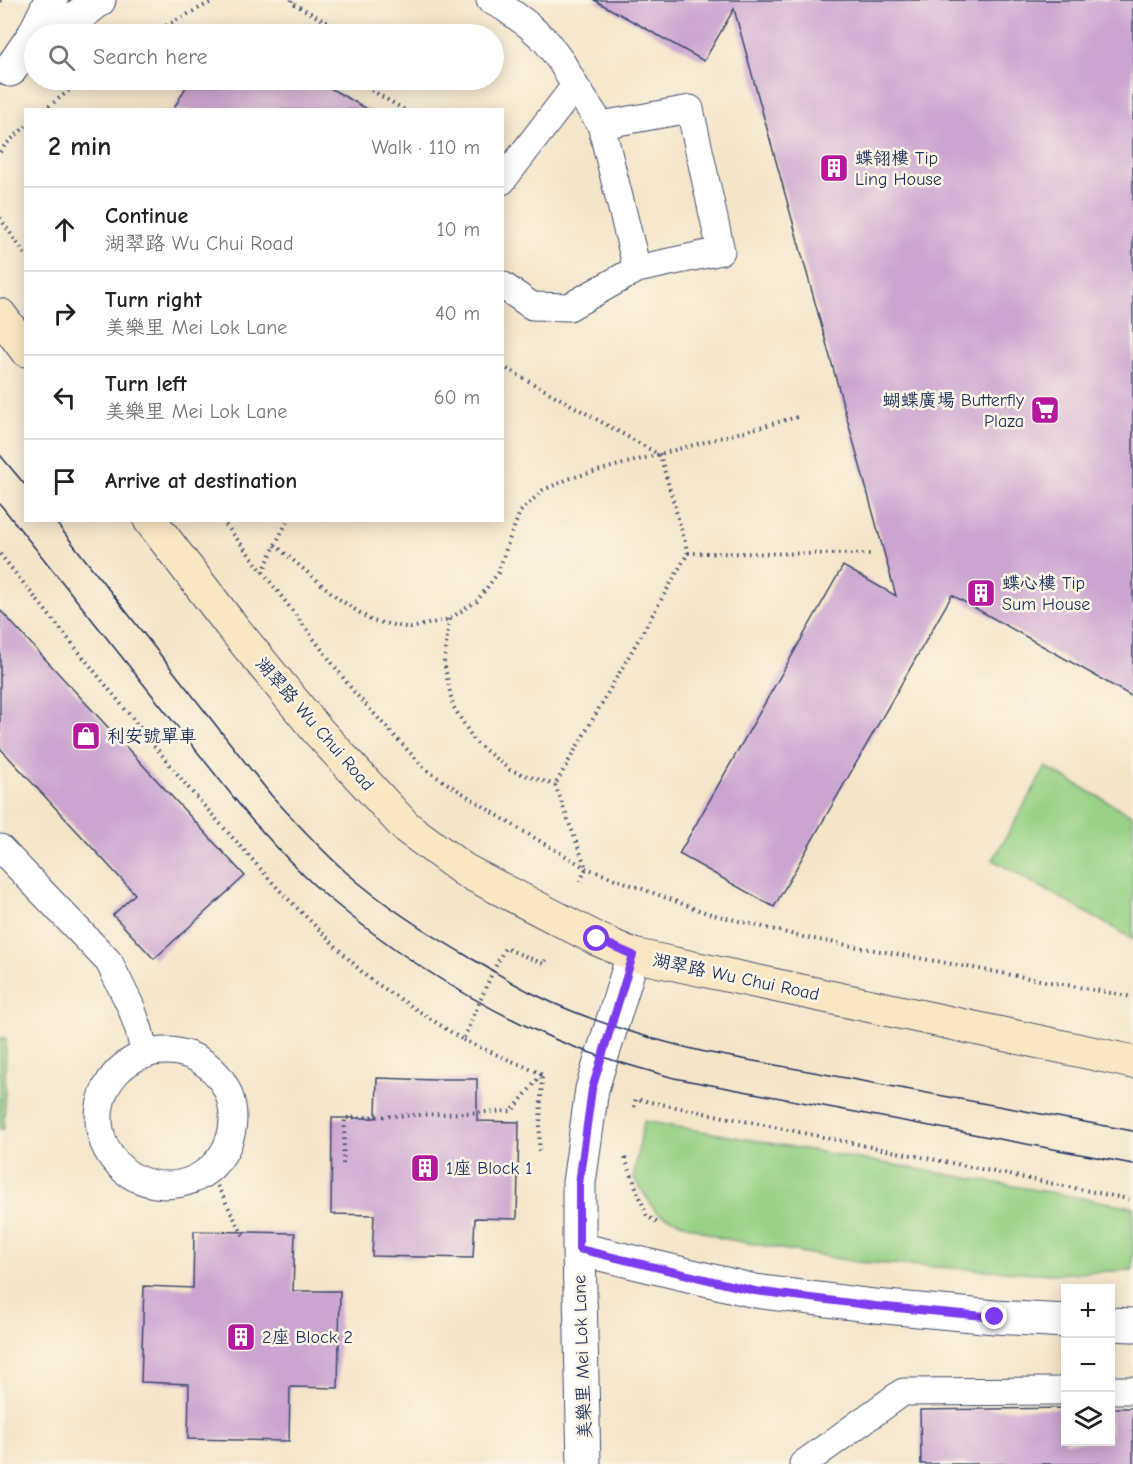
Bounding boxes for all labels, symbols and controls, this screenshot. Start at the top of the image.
search box [24,24,504,90]
icon: search [45,41,78,74]
text: Search here [93,44,208,70]
text: 2 min [48,132,111,162]
text: Walk · 110 m [372,136,480,159]
place label: 蝶翎樓 Tip Ling House [855,148,942,190]
building icon: 蝶翎樓 Tip Ling House [818,152,850,184]
text: Continue [105,203,188,229]
icon: ahead [48,213,81,246]
text: 10 m [437,218,480,241]
text: 湖翠路 Wu Chui Road [105,232,294,255]
text: Turn right [105,287,202,313]
icon: right [48,297,81,330]
text: 40 m [435,302,480,325]
text: 美樂里 Mei Lok Lane [105,316,287,339]
text: Turn left [105,371,187,397]
icon: left [48,381,81,414]
text: 60 m [434,386,480,409]
place label: 蝴蝶廣場 Butterfly Plaza [883,390,1025,432]
supermarket icon: 蝴蝶廣場 Butterfly Plaza [1029,394,1061,426]
text: 美樂里 Mei Lok Lane [105,400,287,423]
icon: arrive [48,465,81,498]
text: Arrive at destination [105,468,297,494]
place label: 蝶心樓 Tip Sum House [1002,573,1090,615]
building icon: 蝶心樓 Tip Sum House [965,577,997,609]
street label: 湖翠路 Wu Chui Road [251,653,378,795]
shop icon: 利安號單車 [70,720,102,752]
place label: 利安號單車 [107,726,197,747]
route start [583,925,609,951]
street label: 湖翠路 Wu Chui Road [651,950,821,1005]
building icon: 1座 Block 1 [409,1152,441,1184]
place label: 1座 Block 1 [446,1158,532,1179]
street label: 美樂里 Mei Lok Lane [569,1275,596,1439]
map controls [1061,1284,1115,1446]
button: + [1061,1284,1115,1338]
route end [981,1303,1007,1329]
building icon: 2座 Block 2 [225,1321,257,1353]
place label: 2座 Block 2 [262,1327,353,1348]
button: − [1061,1338,1115,1392]
button: layers [1061,1392,1115,1446]

